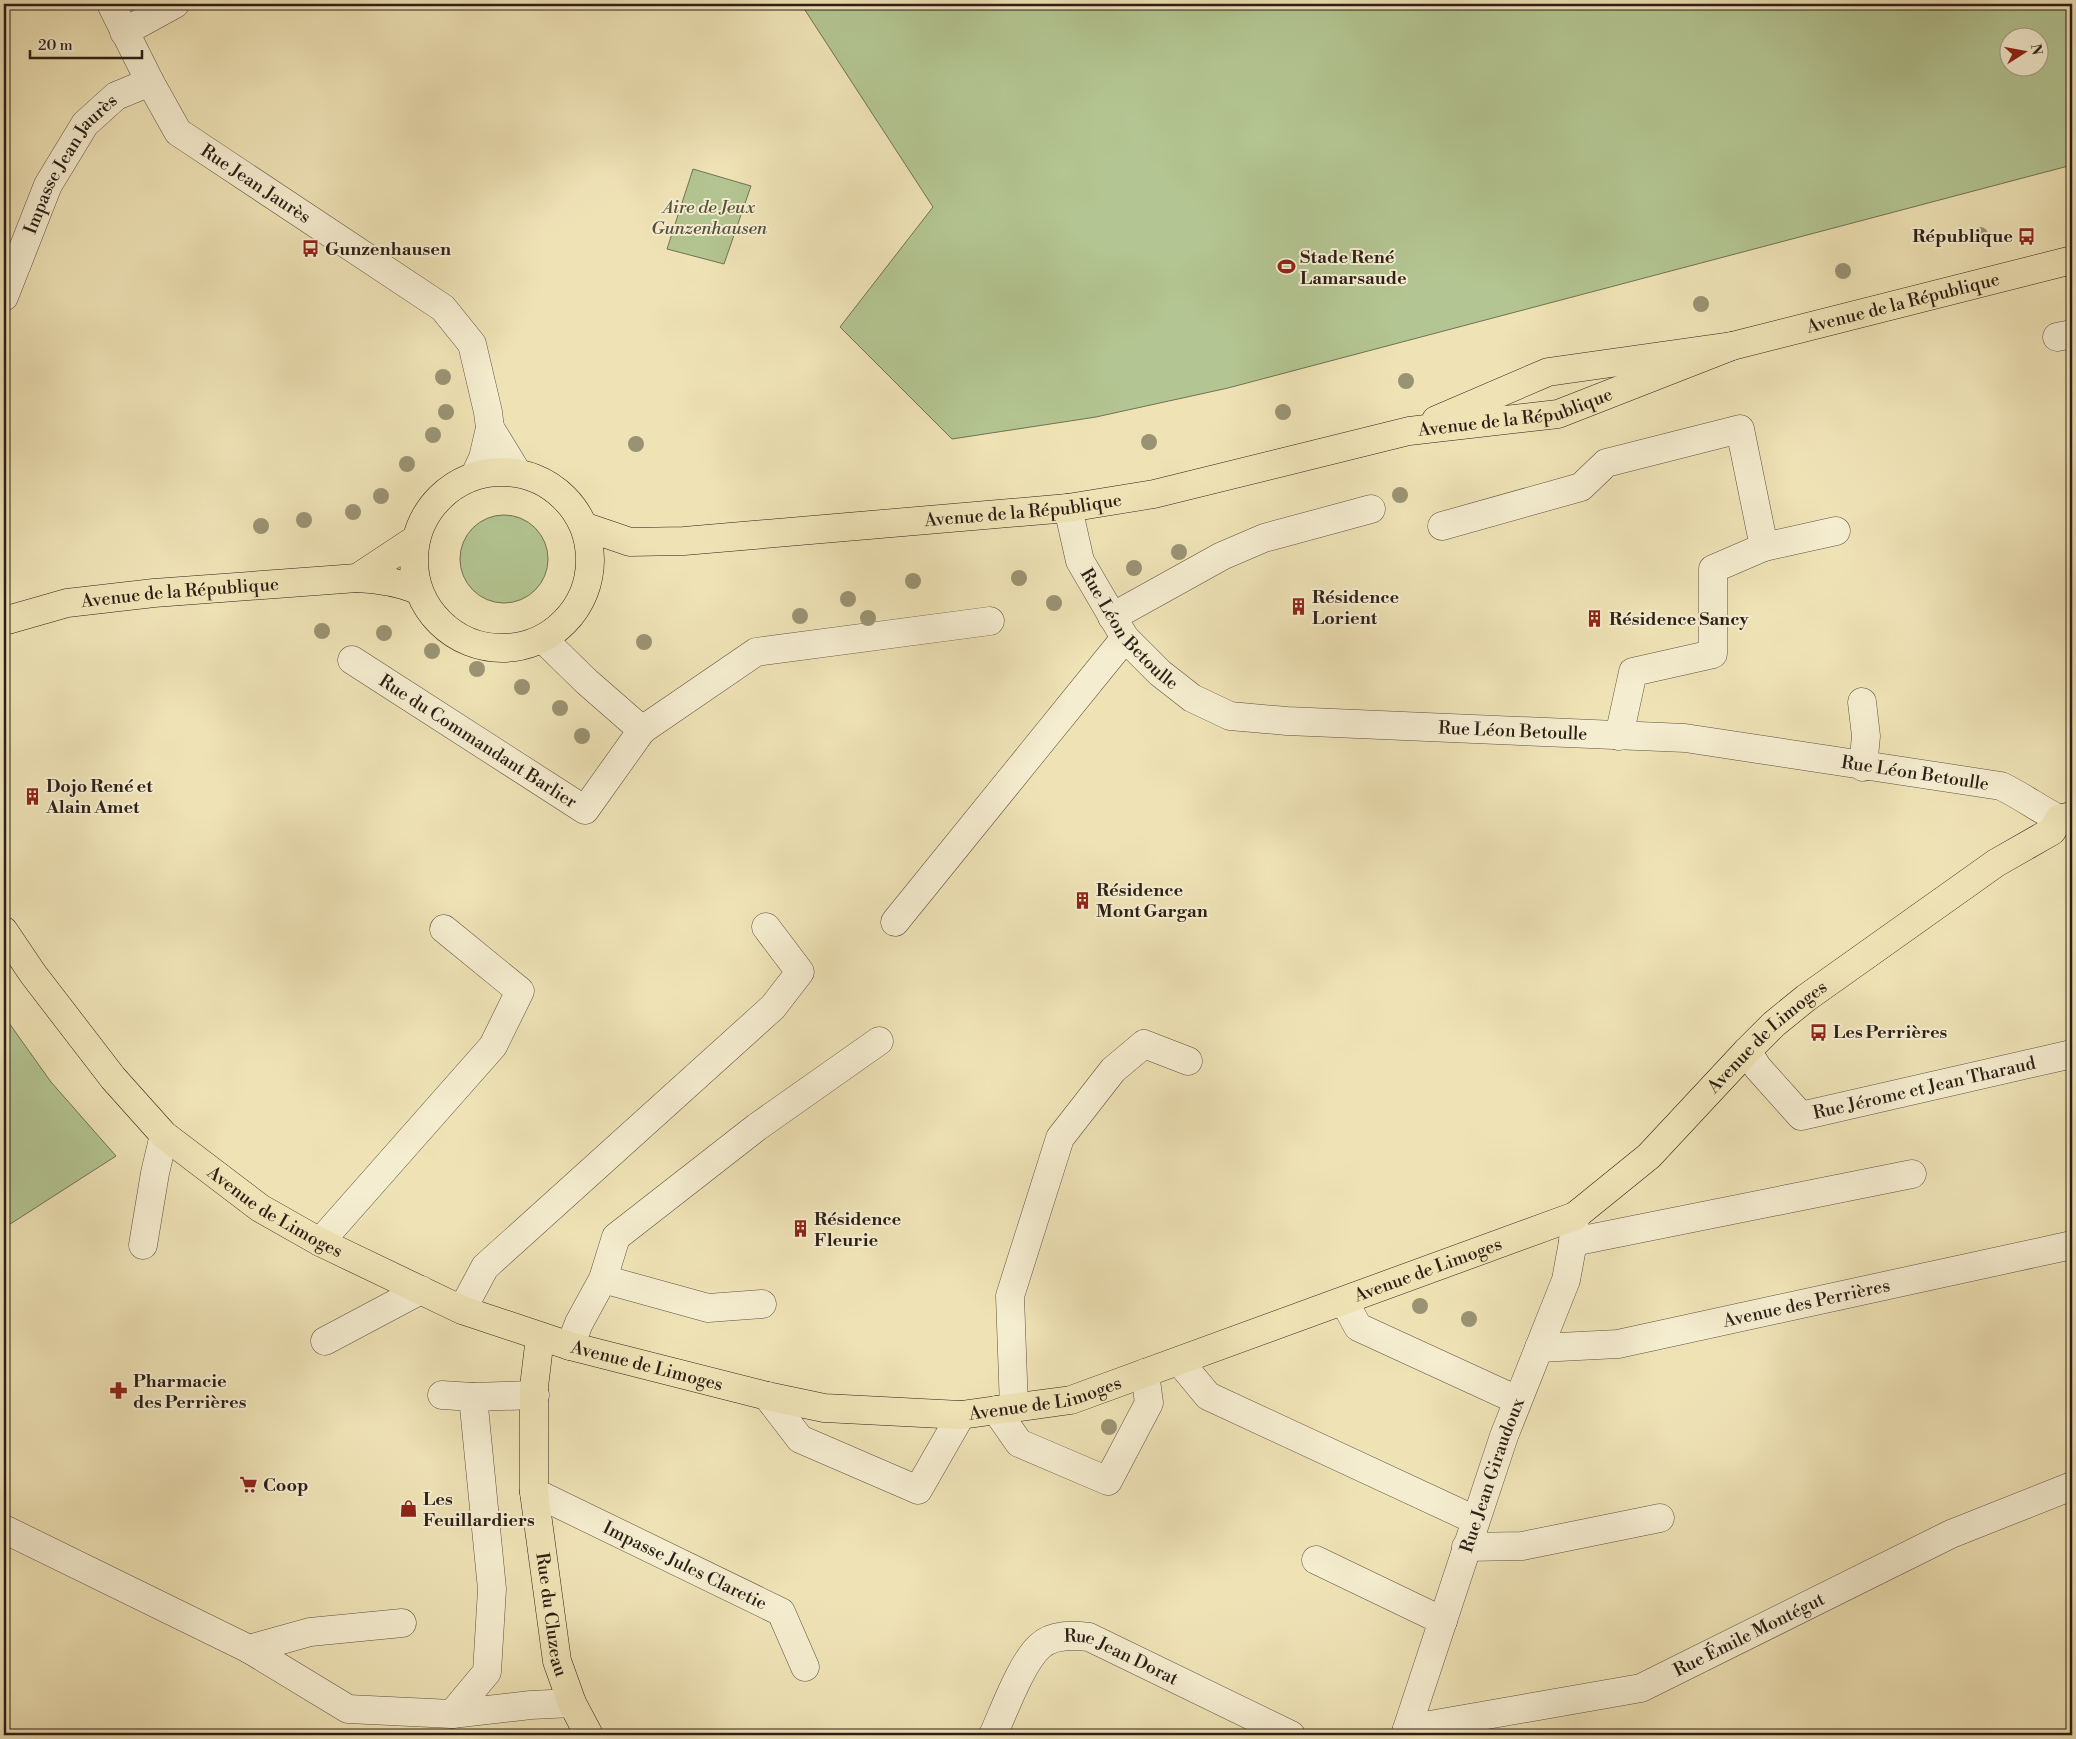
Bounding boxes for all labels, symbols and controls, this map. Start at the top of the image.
scale bar [30,28,142,60]
north arrow [1998,28,2048,78]
text: 20 m [38,36,73,55]
text: N [2026,43,2046,57]
street label: Impasse Jean Jaurès [18,89,122,237]
street label: Rue Jean Jaurès [196,139,315,229]
park label: Aire de Jeux Gunzenhausen [651,196,768,240]
place label: République [1912,225,2013,248]
bus stop icon: République [2017,226,2037,246]
place label: Gunzenhausen [325,238,451,261]
bus stop icon: Gunzenhausen [301,239,321,259]
place label: Stade René Lamarsaude [1300,246,1407,290]
sports icon: Stade René Lamarsaude [1276,257,1296,277]
street label: Avenue de la République [1803,267,2002,338]
street label: Avenue de la République [1416,382,1616,442]
street label: Avenue de la République [922,488,1123,532]
street label: Rue Léon Betoulle [1075,564,1183,695]
street label: Avenue de la République [79,572,280,613]
place label: Résidence Lorient [1312,586,1400,630]
building icon: Résidence Lorient [1288,597,1308,617]
place label: Résidence Sancy [1609,608,1750,631]
building icon: Résidence Sancy [1585,609,1605,629]
street label: Rue du Commandant Barlier [375,669,582,814]
street label: Rue Léon Betoulle [1438,716,1588,745]
street label: Rue Léon Betoulle [1840,750,1991,796]
place label: Dojo René et Alain Amet [45,775,153,819]
building icon: Dojo René et Alain Amet [22,786,42,806]
place label: Résidence Mont Gargan [1096,879,1208,923]
building icon: Résidence Mont Gargan [1072,890,1092,910]
street label: Avenue de Limoges [1701,975,1832,1099]
place label: Les Perrières [1833,1021,1948,1044]
bus stop icon: Les Perrières [1809,1022,1829,1042]
street label: Rue Jérome et Jean Tharaud [1811,1051,2038,1124]
street label: Avenue de Limoges [202,1160,347,1263]
place label: Résidence Fleurie [814,1208,902,1252]
building icon: Résidence Fleurie [790,1219,810,1239]
street label: Avenue de Limoges [1350,1232,1505,1308]
street label: Avenue des Perrières [1720,1274,1892,1332]
street label: Avenue de Limoges [568,1335,726,1396]
place label: Pharmacie des Perrières [133,1370,247,1414]
street label: Avenue de Limoges [966,1371,1125,1425]
pharmacy icon: Pharmacie des Perrières [109,1381,129,1401]
street label: Rue Jean Giraudoux [1455,1394,1530,1555]
place label: Coop [263,1474,308,1497]
supermarket icon: Coop [239,1475,259,1495]
place label: Les Feuillardiers [423,1488,535,1532]
shop icon: Les Feuillardiers [399,1499,419,1519]
street label: Impasse Jules Claretie [599,1516,771,1615]
street label: Rue du Cluzeau [531,1551,573,1680]
street label: Rue Émile Montégut [1669,1587,1829,1682]
street label: Rue Jean Dorat [1064,1624,1183,1690]

